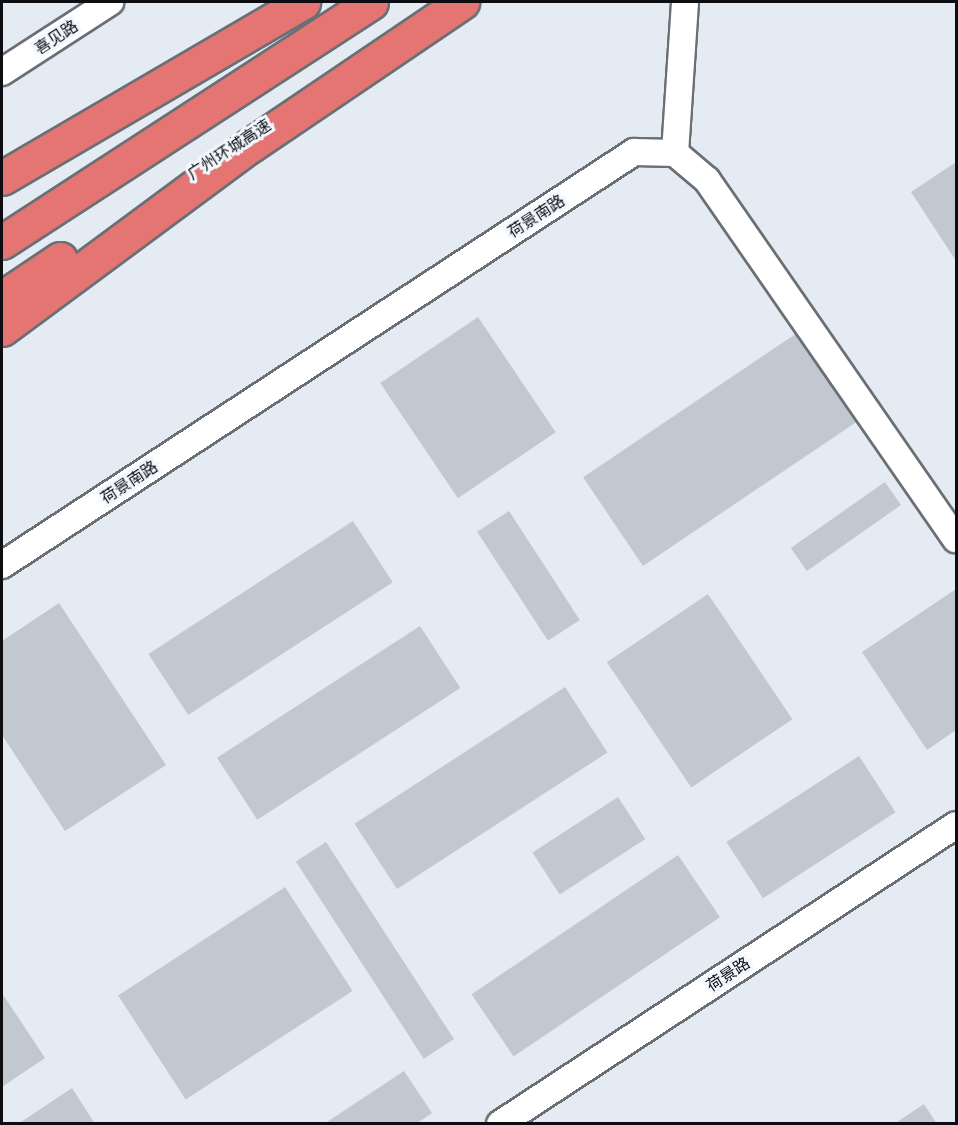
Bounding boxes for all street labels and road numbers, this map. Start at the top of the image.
street label: 喜见路 [31,16,81,58]
street label: 广州环城高速 [184,115,274,183]
street label: 荷景南路 [504,191,568,241]
street label: 荷景南路 [97,457,161,507]
street label: 荷景路 [703,953,753,995]

